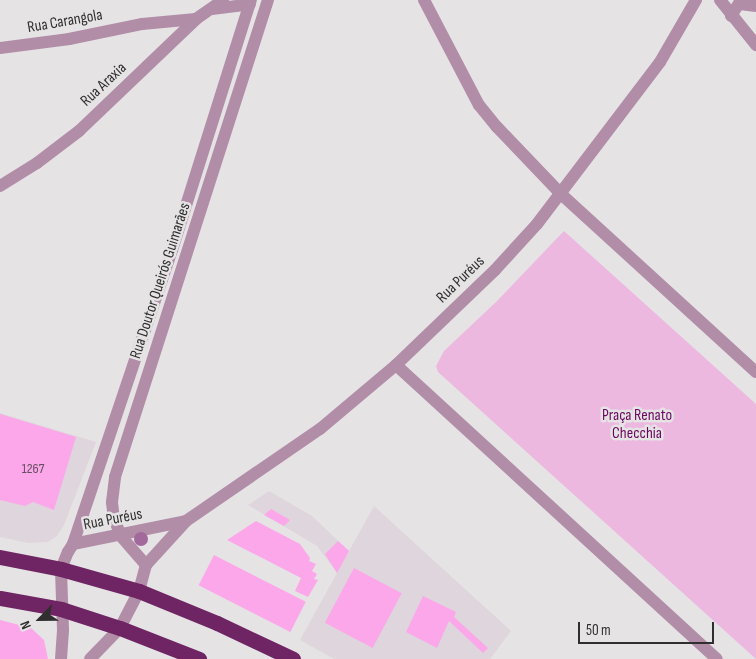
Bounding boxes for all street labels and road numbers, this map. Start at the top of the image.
street label: Rua Carangola [26,6,104,38]
street label: Rua Araxia [77,59,131,111]
street label: Rua Doutor Queirós Guimarães [127,201,195,361]
street label: Rua Puréus [433,252,489,308]
street label: Rua Puréus [82,505,144,535]

